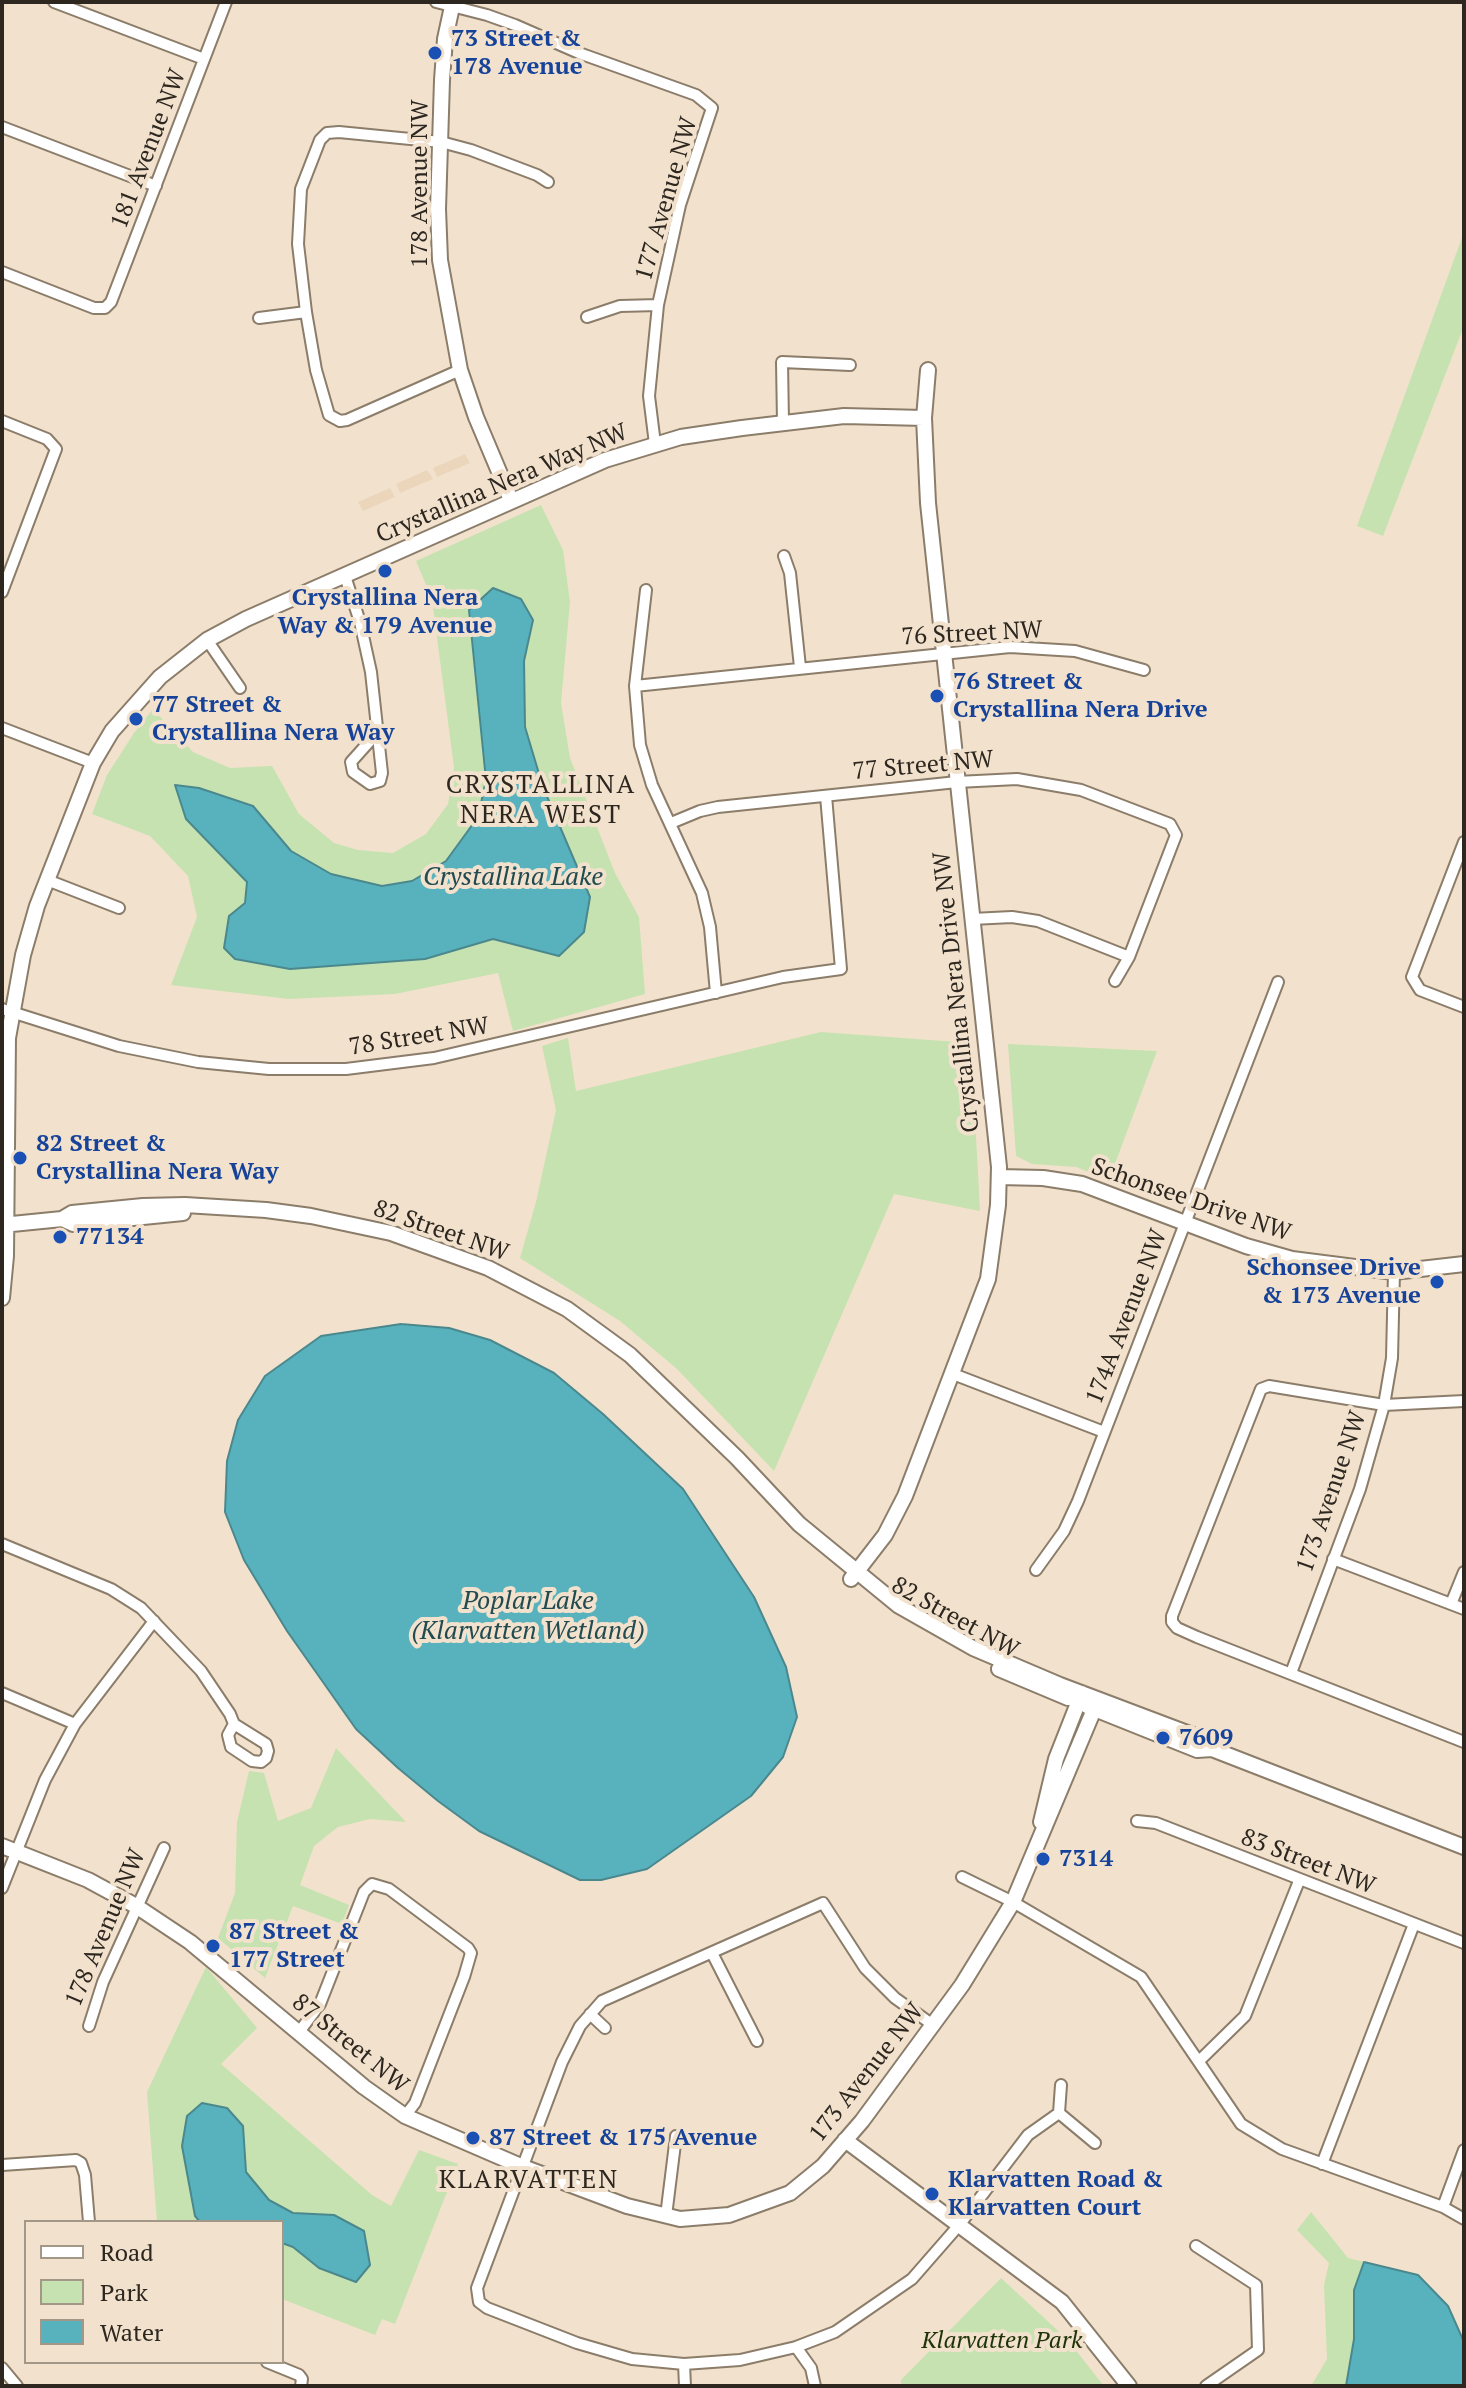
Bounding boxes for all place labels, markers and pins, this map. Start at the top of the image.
place label: 73 Street & 178 Avenue [451,25,583,81]
marker: 73 Street & 178 Avenue [426,44,444,62]
marker: Crystallina Nera Way & 179 Avenue [376,562,394,580]
place label: Crystallina Nera Way & 179 Avenue [277,584,493,640]
place label: 76 Street & Crystallina Nera Drive [953,668,1208,724]
marker: 76 Street & Crystallina Nera Drive [928,687,946,705]
place label: 77 Street & Crystallina Nera Way [152,691,394,747]
marker: 77 Street & Crystallina Nera Way [127,710,145,728]
place label: 82 Street & Crystallina Nera Way [36,1130,278,1186]
marker: 82 Street & Crystallina Nera Way [11,1149,29,1167]
place label: 77134 [76,1223,144,1251]
marker: 77134 [51,1228,69,1246]
place label: Schonsee Drive & 173 Avenue [1246,1254,1421,1310]
marker: Schonsee Drive & 173 Avenue [1428,1273,1446,1291]
place label: 7609 [1179,1724,1233,1752]
marker: 7609 [1154,1729,1172,1747]
place label: 7314 [1059,1845,1113,1873]
marker: 7314 [1034,1850,1052,1868]
place label: 87 Street & 177 Street [229,1918,359,1974]
marker: 87 Street & 177 Street [204,1937,222,1955]
place label: 87 Street & 175 Avenue [489,2124,757,2152]
marker: 87 Street & 175 Avenue [464,2129,482,2147]
place label: Klarvatten Road & Klarvatten Court [948,2166,1163,2222]
marker: Klarvatten Road & Klarvatten Court [923,2185,941,2203]

